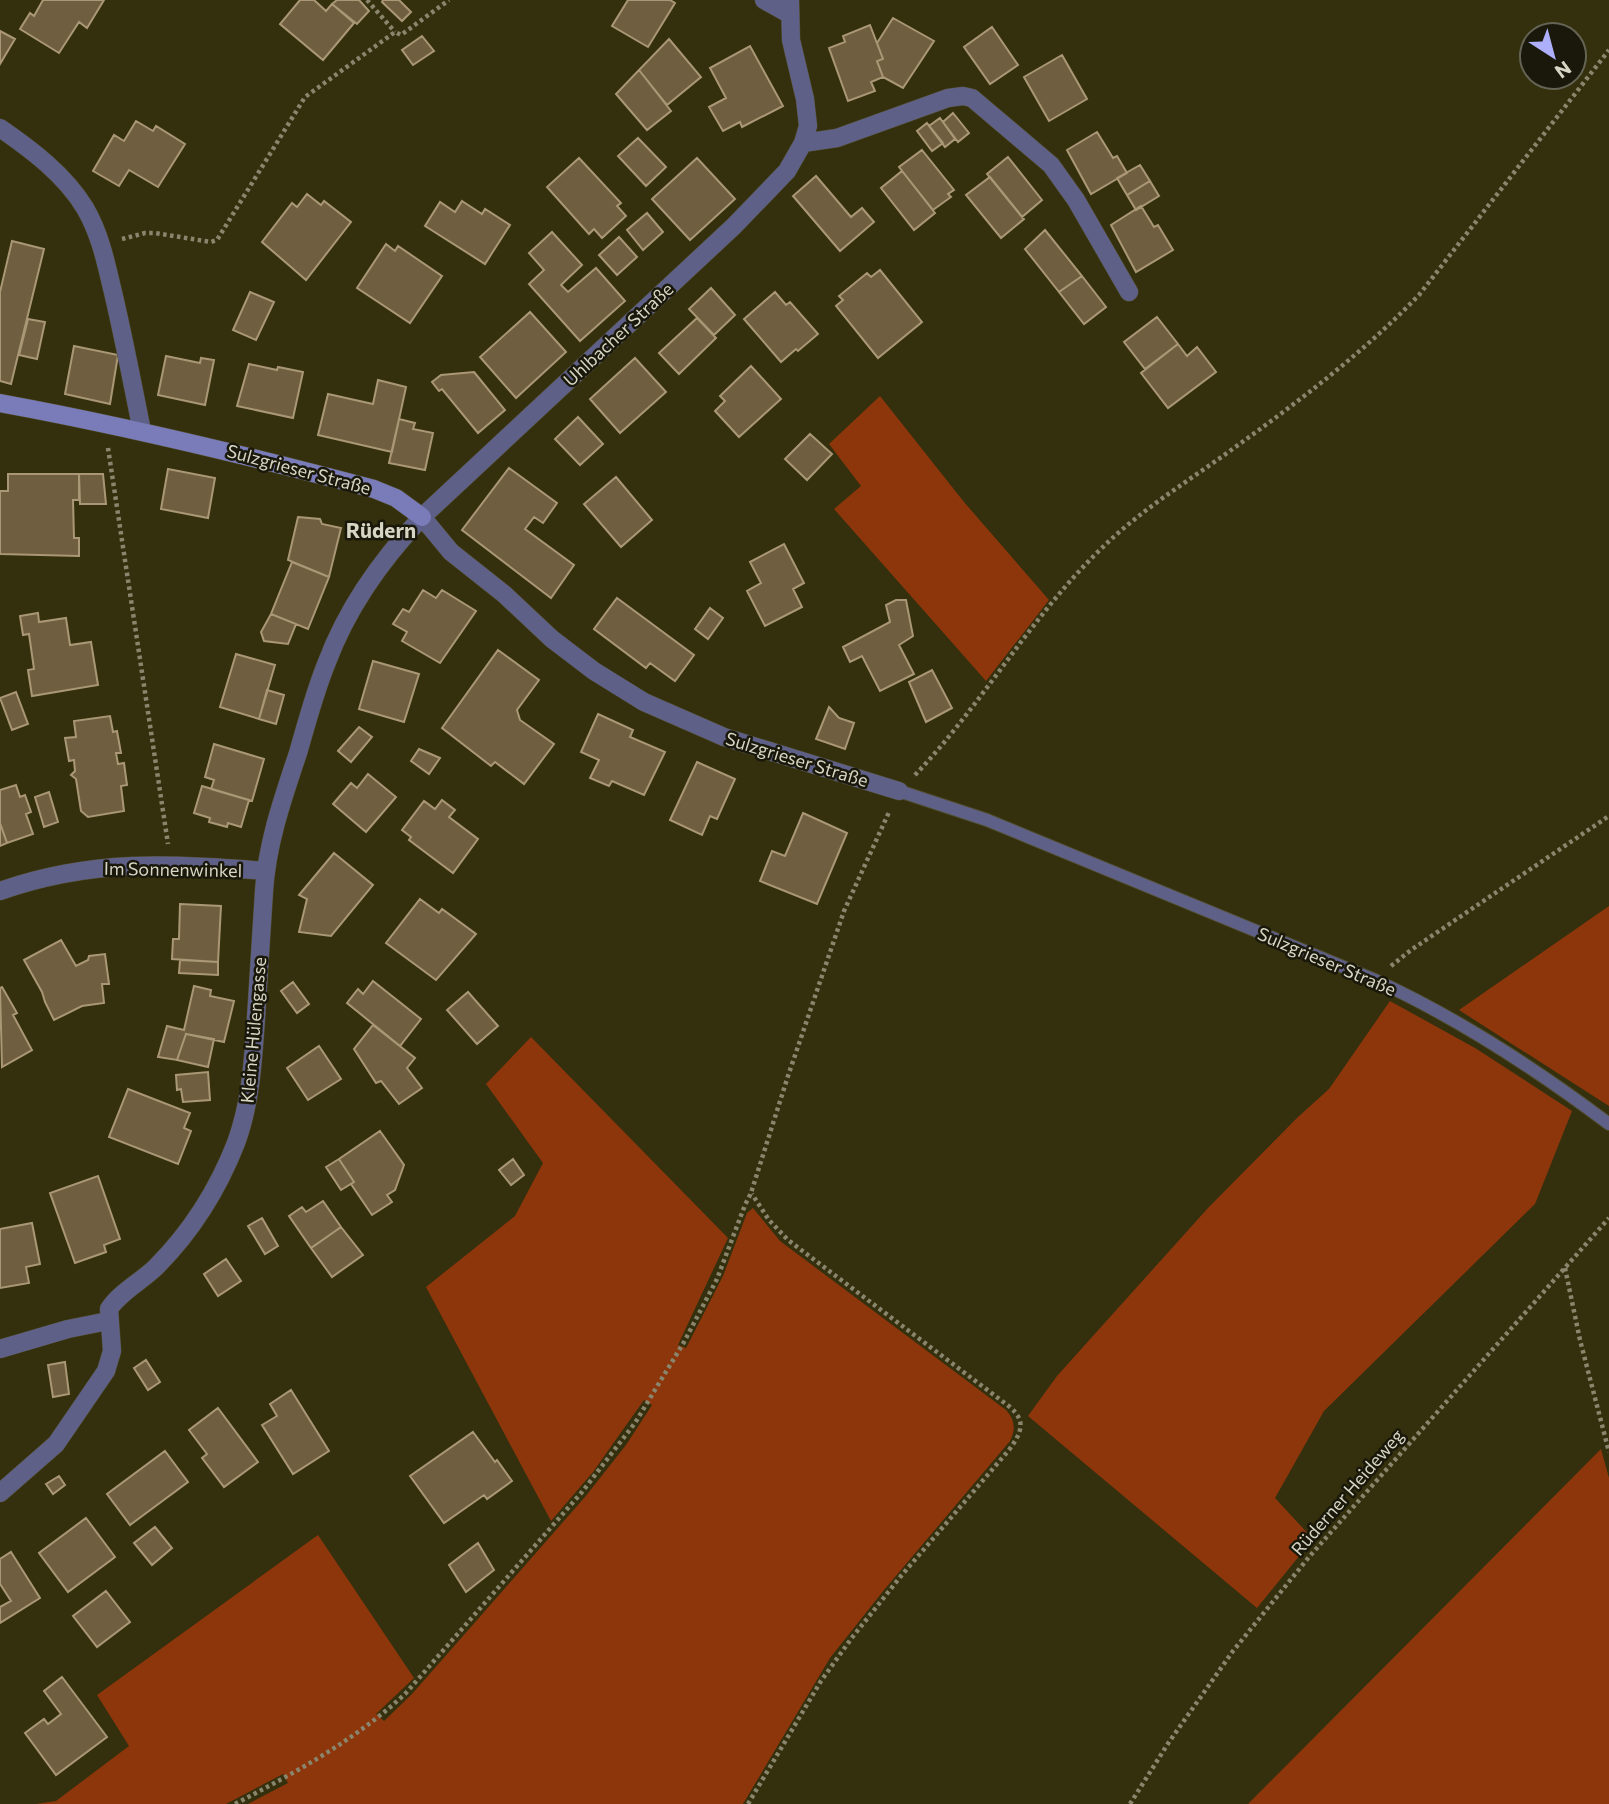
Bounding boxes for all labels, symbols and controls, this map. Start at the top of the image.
north arrow [1518,21,1588,91]
text: N [1551,57,1576,84]
street label: Uhlbacher Straße [559,278,677,390]
street label: Sulzgrieser Straße [225,439,373,499]
district label: Rüdern [346,517,416,542]
street label: Sulzgrieser Straße [723,727,871,791]
street label: Im Sonnenwinkel [104,857,242,881]
street label: Sulzgrieser Straße [1255,922,1399,1000]
street label: Kleine Hülengasse [236,956,270,1104]
street label: Rüderner Heideweg [1286,1424,1408,1560]

